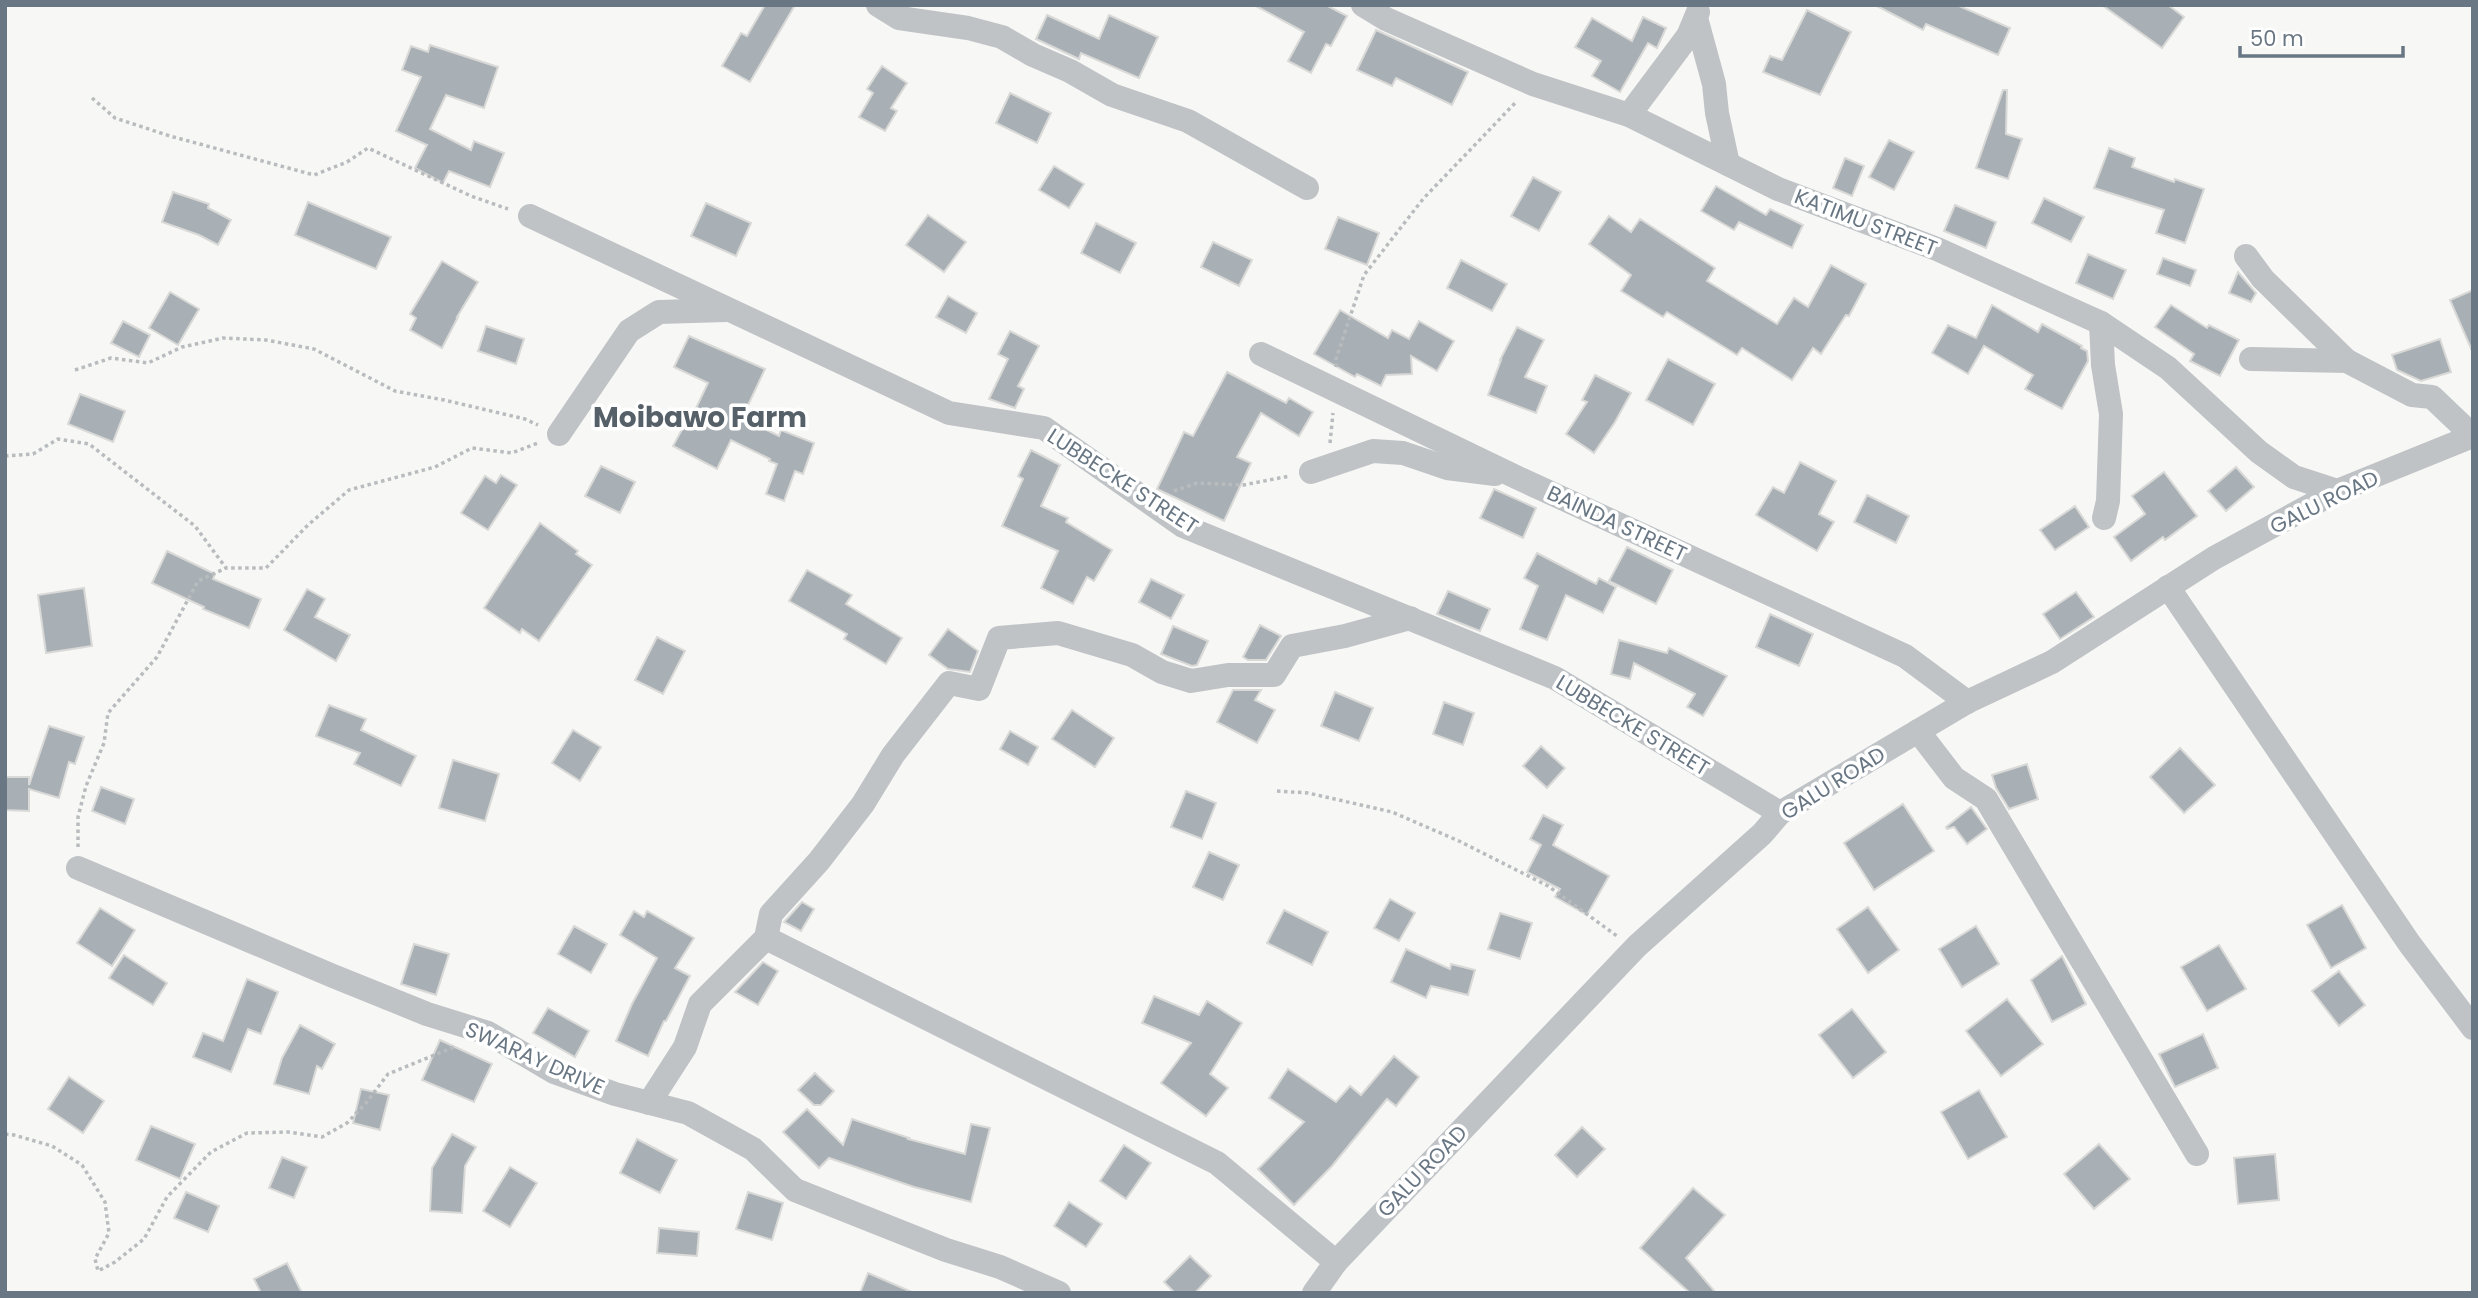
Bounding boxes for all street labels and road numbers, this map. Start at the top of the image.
street label: KATIMU STREET [1791,181,1941,263]
street label: LUBBECKE STREET [1042,421,1204,541]
street label: GALU ROAD [2265,463,2383,541]
street label: BAINDA STREET [1542,478,1692,568]
street label: LUBBECKE STREET [1551,668,1715,782]
street label: GALU ROAD [1775,740,1891,826]
street label: SWARAY DRIVE [461,1014,609,1102]
street label: GALU ROAD [1371,1119,1473,1223]

